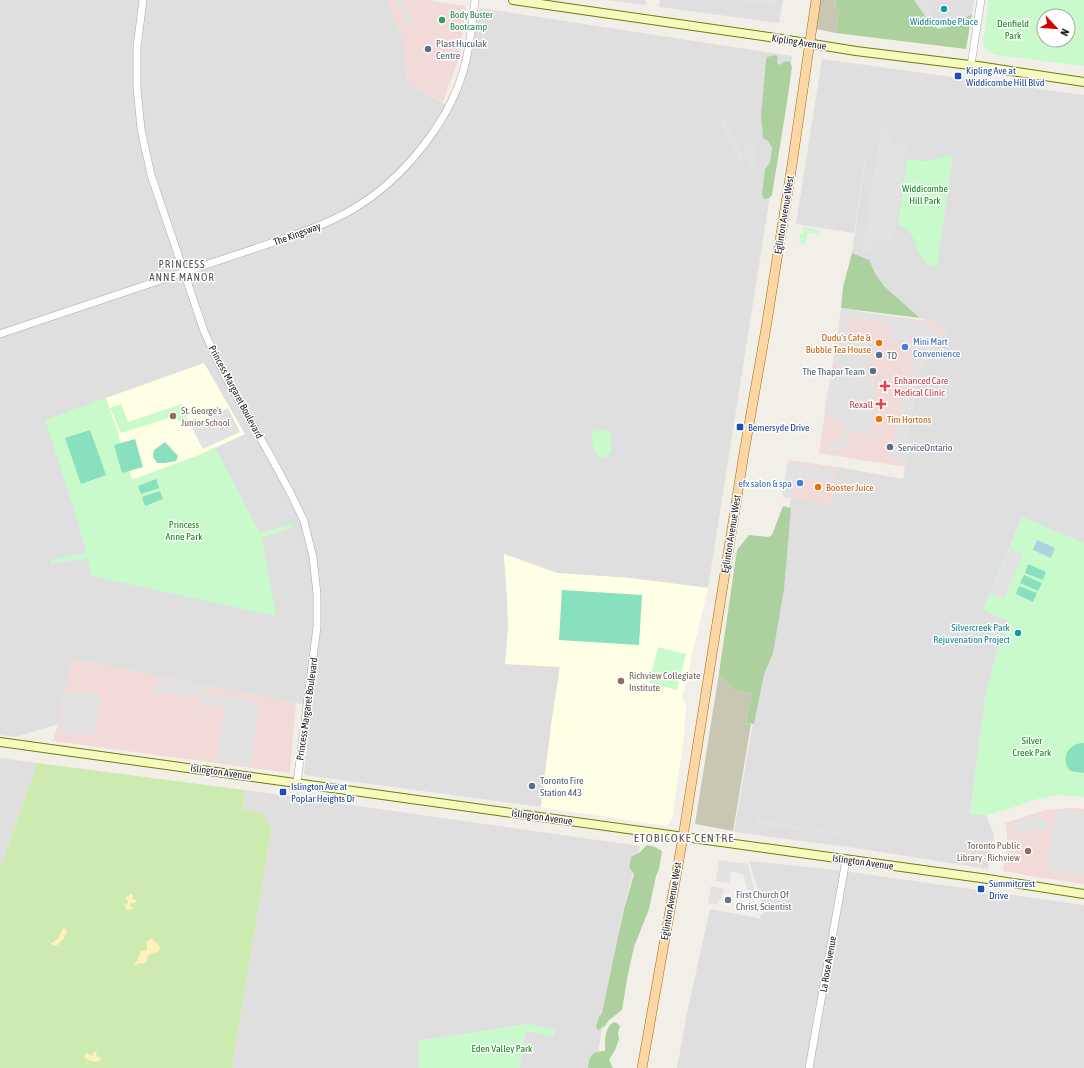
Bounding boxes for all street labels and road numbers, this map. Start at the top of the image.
street label: Kipling Avenue [771,32,828,52]
street label: Eglinton Avenue West [772,175,796,255]
street label: The Kingsway [272,220,322,248]
street label: Princess Margaret Boulevard [207,344,265,441]
street label: Eglinton Avenue West [719,494,743,574]
street label: Princess Margaret Boulevard [294,657,320,761]
street label: Islington Avenue [190,762,253,782]
street label: Islington Avenue [511,807,574,827]
street label: Islington Avenue [832,852,895,872]
street label: Eglinton Avenue West [659,861,683,941]
street label: La Rose Avenue [818,935,838,993]

